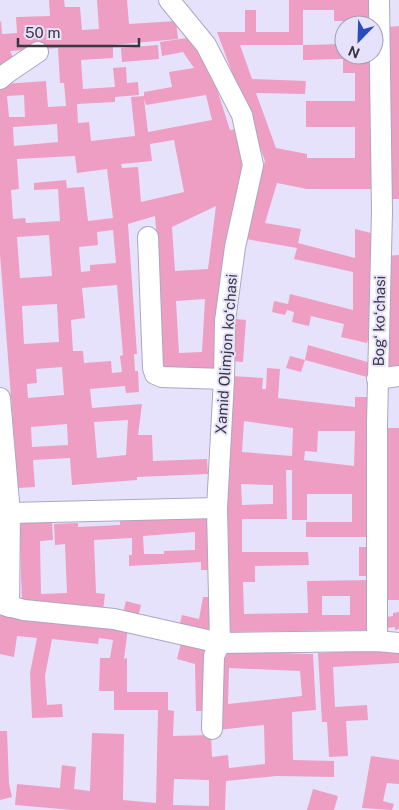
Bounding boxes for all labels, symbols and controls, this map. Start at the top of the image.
scale bar [18,15,139,47]
north arrow [334,15,384,65]
text: 50 m [25,24,60,41]
text: N [346,42,362,61]
street label: Xamid Olimjon koʻchasi [212,273,240,435]
street label: Bogʻ koʻchasi [370,275,388,367]

